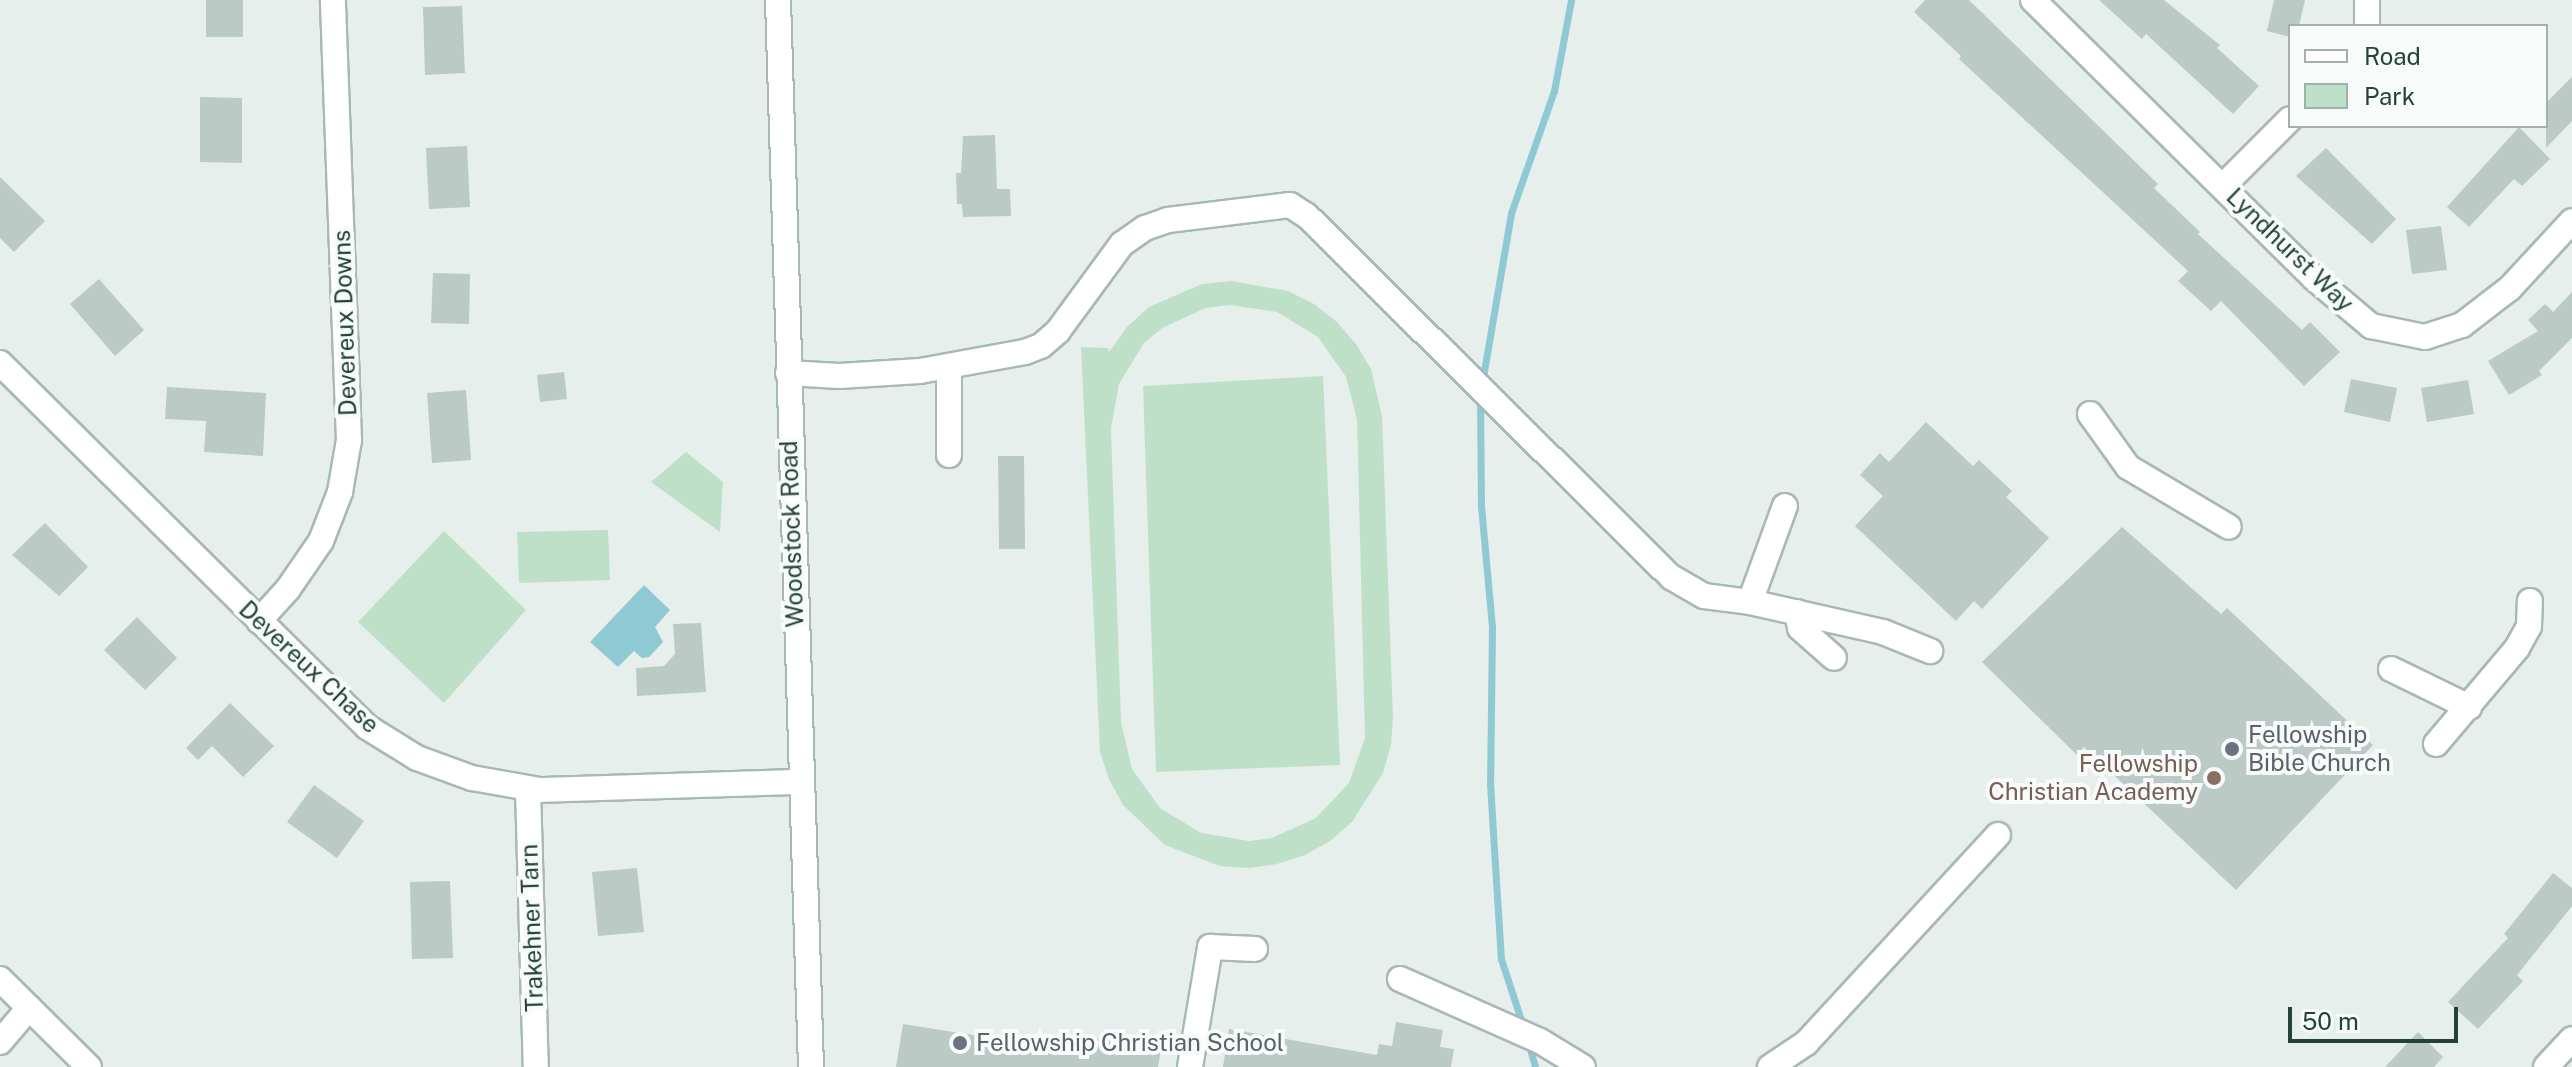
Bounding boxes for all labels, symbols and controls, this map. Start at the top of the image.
legend [2288,24,2548,128]
text: Road [2364,42,2421,70]
text: Park [2364,82,2415,110]
street label: Lyndhurst Way [2220,182,2360,318]
street label: Devereux Downs [327,229,363,417]
street label: Woodstock Road [774,440,810,628]
street label: Devereux Chase [233,595,385,739]
place label: Fellowship Bible Church [2248,721,2391,777]
marker: Fellowship Bible Church [2223,740,2241,758]
place label: Fellowship Christian Academy [1988,750,2198,806]
marker: Fellowship Christian Academy [2205,769,2223,787]
street label: Trakehner Tarn [515,844,549,1012]
scale bar [2292,991,2462,1041]
text: 50 m [2302,1007,2359,1035]
place label: Fellowship Christian School [976,1029,1284,1057]
marker: Fellowship Christian School [951,1034,969,1052]

